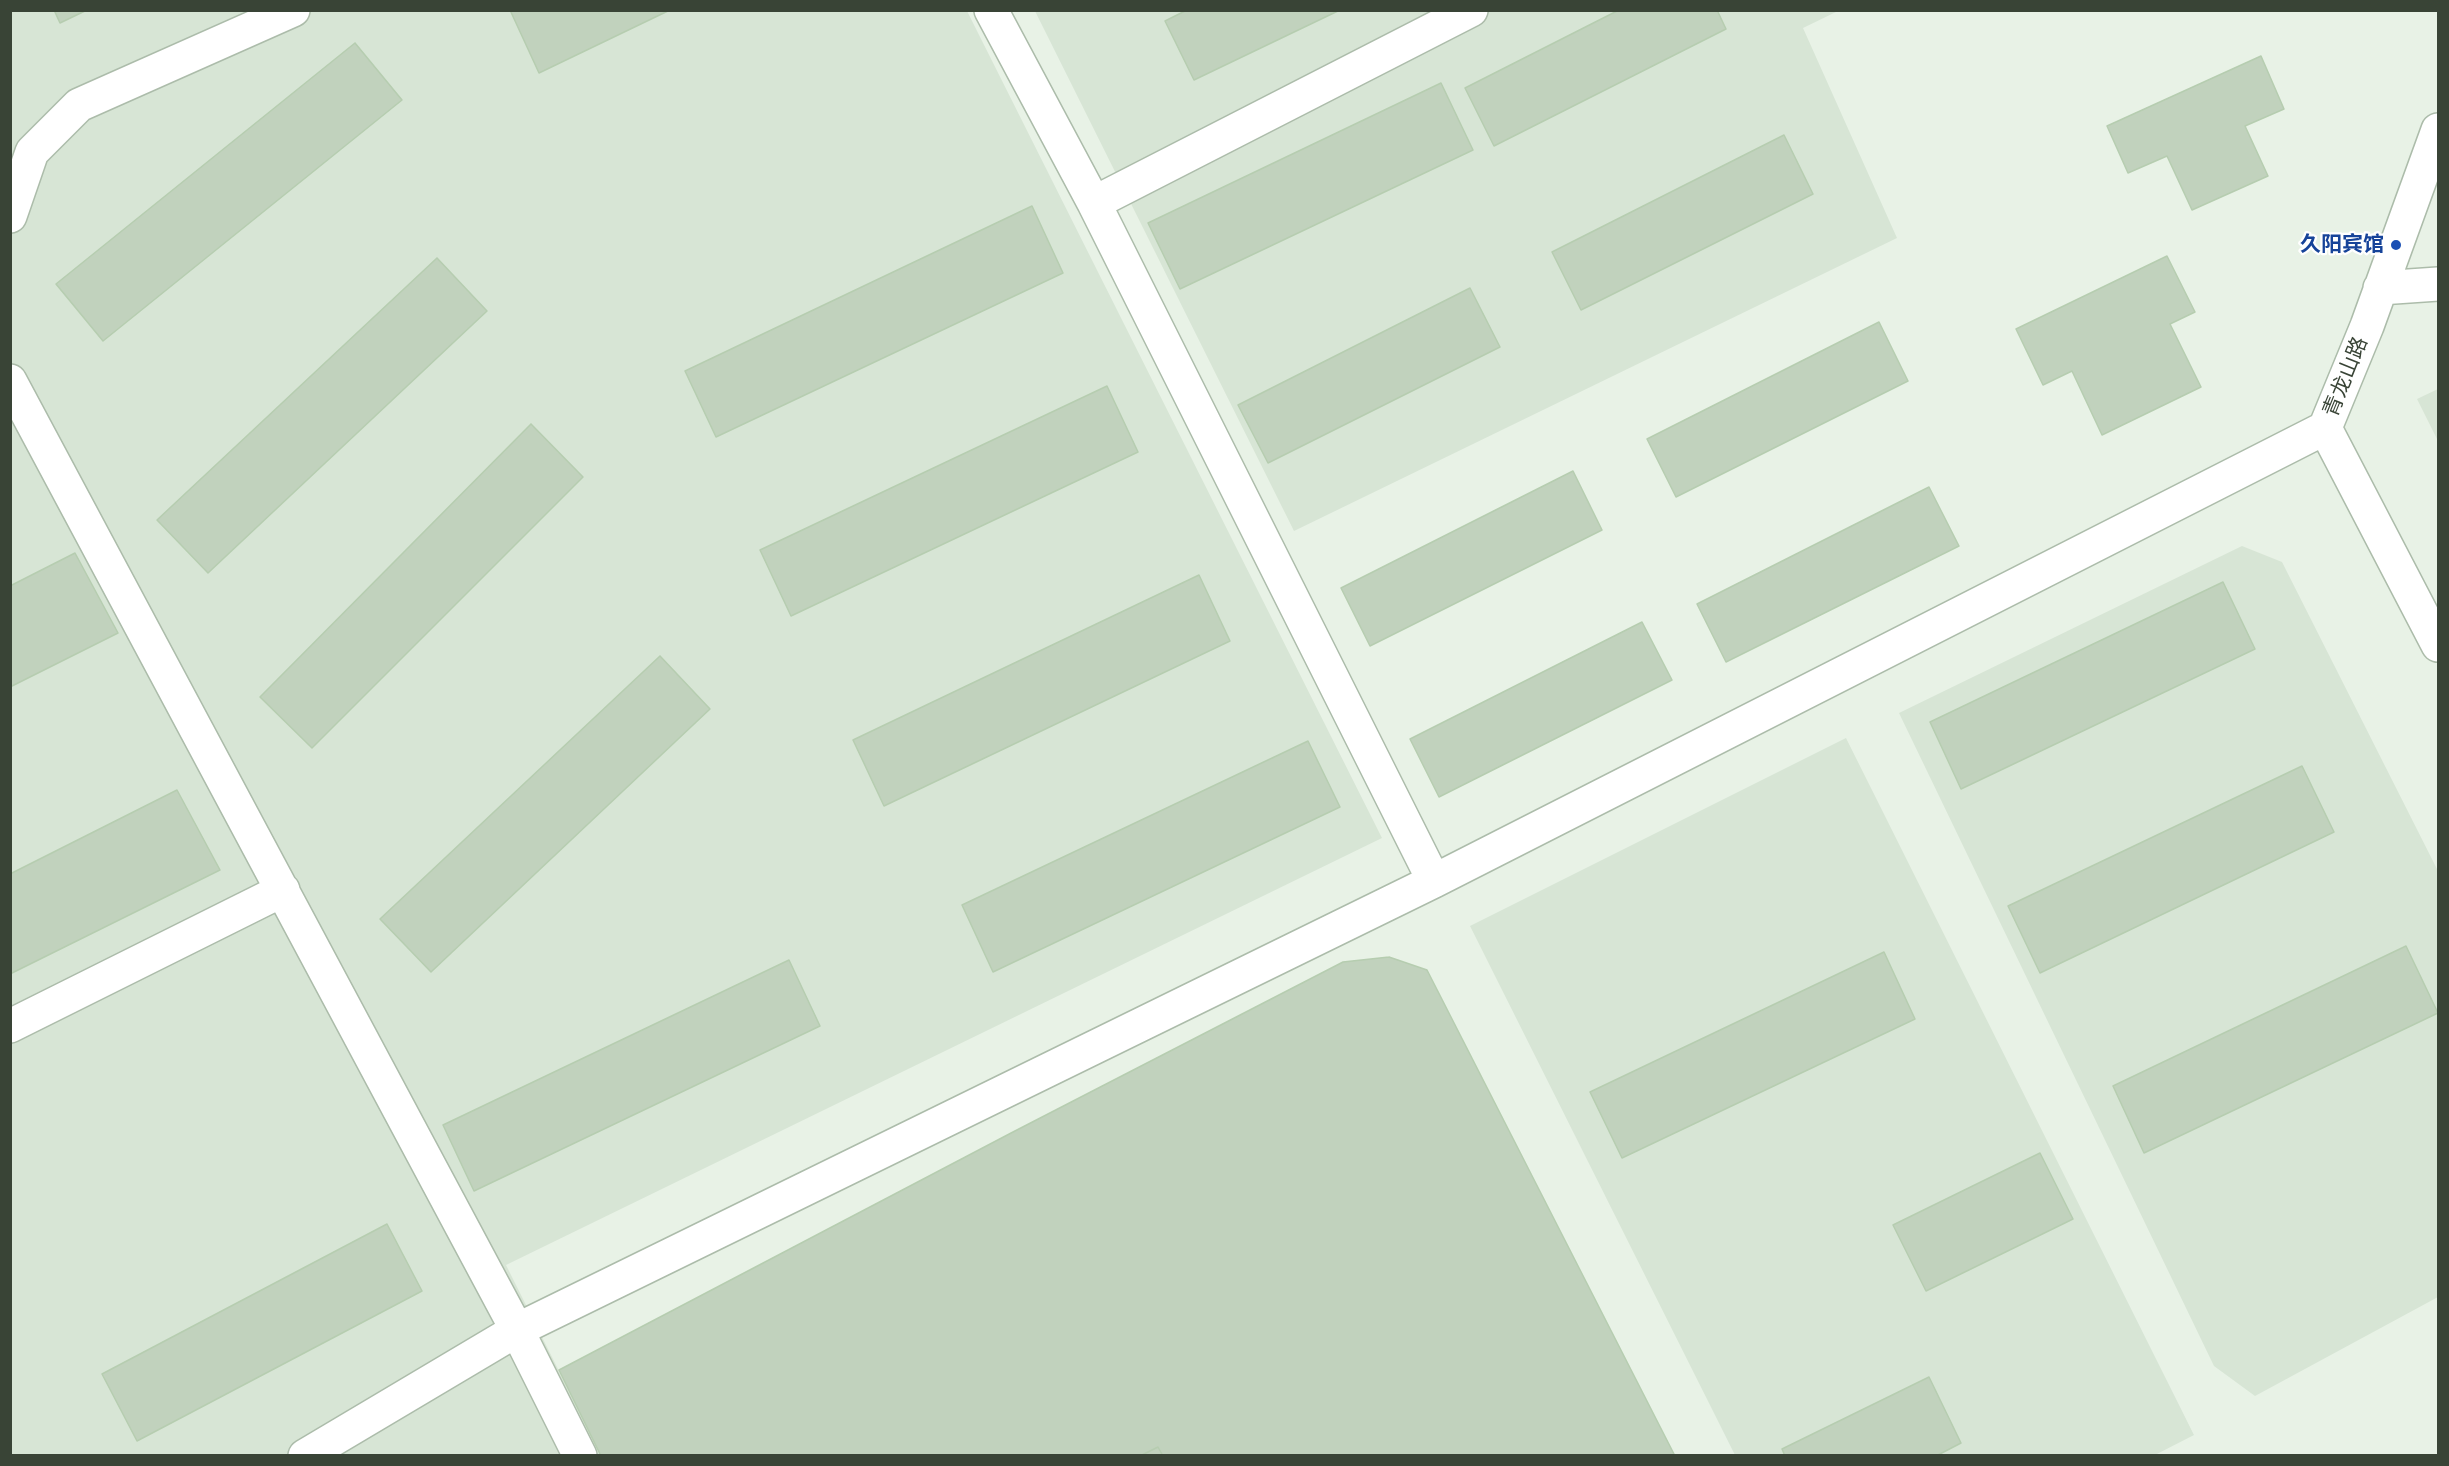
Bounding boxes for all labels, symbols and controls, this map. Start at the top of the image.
place label: 久阳宾馆 [2300,232,2384,258]
marker: 久阳宾馆 [2389,238,2403,252]
street label: 青龙山路 [2319,333,2373,421]

